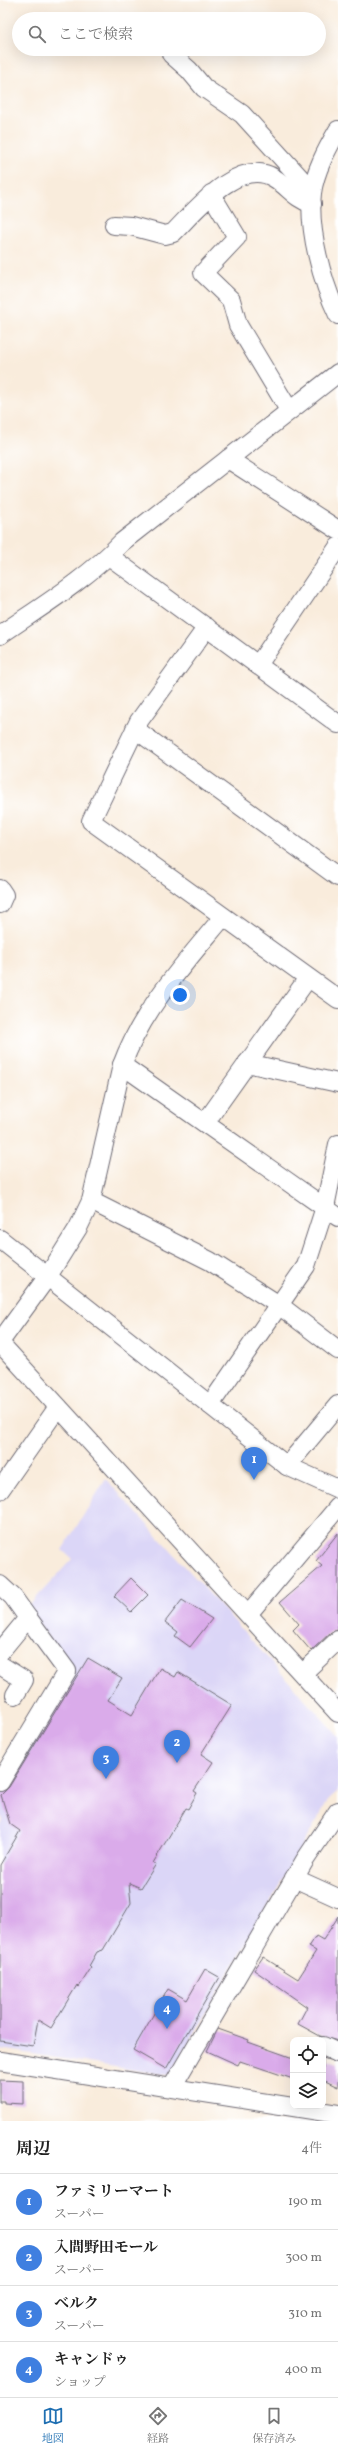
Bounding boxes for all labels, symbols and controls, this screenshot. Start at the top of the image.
search box [12,12,326,56]
icon: search [26,23,48,45]
text: ここで検索 [58,25,133,46]
your location [170,985,190,1005]
pin: 1 [241,1447,267,1480]
pin: 2 [164,1730,190,1763]
pin: 3 [93,1746,119,1779]
pin: 4 [154,1996,180,2029]
map controls [290,2037,326,2109]
button: locate [290,2037,326,2073]
button: layers [290,2073,326,2109]
text: 周辺 [16,2138,50,2161]
text: 4件 [301,2140,322,2158]
text: ファミリーマート [54,2182,174,2203]
text: 1 [26,2193,32,2211]
text: 190 m [288,2193,322,2211]
text: スーパー [54,2206,105,2224]
text: 入間野田モール [54,2238,158,2259]
text: 2 [26,2249,32,2267]
text: 300 m [286,2249,322,2267]
text: スーパー [54,2262,105,2280]
text: ベルク [54,2294,99,2315]
text: 3 [26,2305,32,2323]
text: 310 m [288,2305,322,2323]
text: スーパー [54,2318,105,2336]
text: キャンドゥ [54,2350,129,2371]
text: 4 [25,2361,33,2379]
text: 400 m [285,2361,322,2379]
text: ショップ [54,2374,106,2392]
tab: 地図 [42,2405,64,2447]
tab: 経路 [147,2405,169,2447]
tab: 保存済み [252,2405,296,2447]

